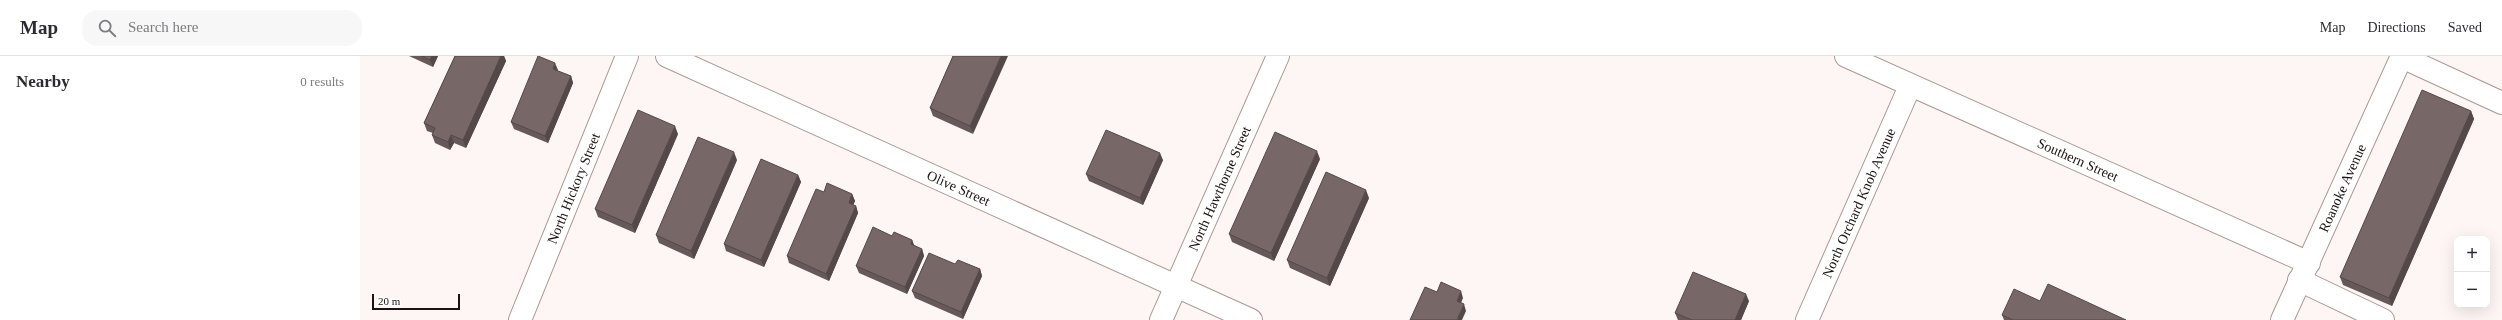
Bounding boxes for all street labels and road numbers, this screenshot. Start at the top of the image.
street label: North Hawthorne Street [1186,124,1254,253]
street label: North Orchard Knob Avenue [1820,126,1899,280]
street label: North Hickory Street [545,131,603,246]
street label: Southern Street [2035,136,2120,185]
street label: Roanoke Avenue [2316,142,2369,235]
street label: Olive Street [925,168,992,209]

